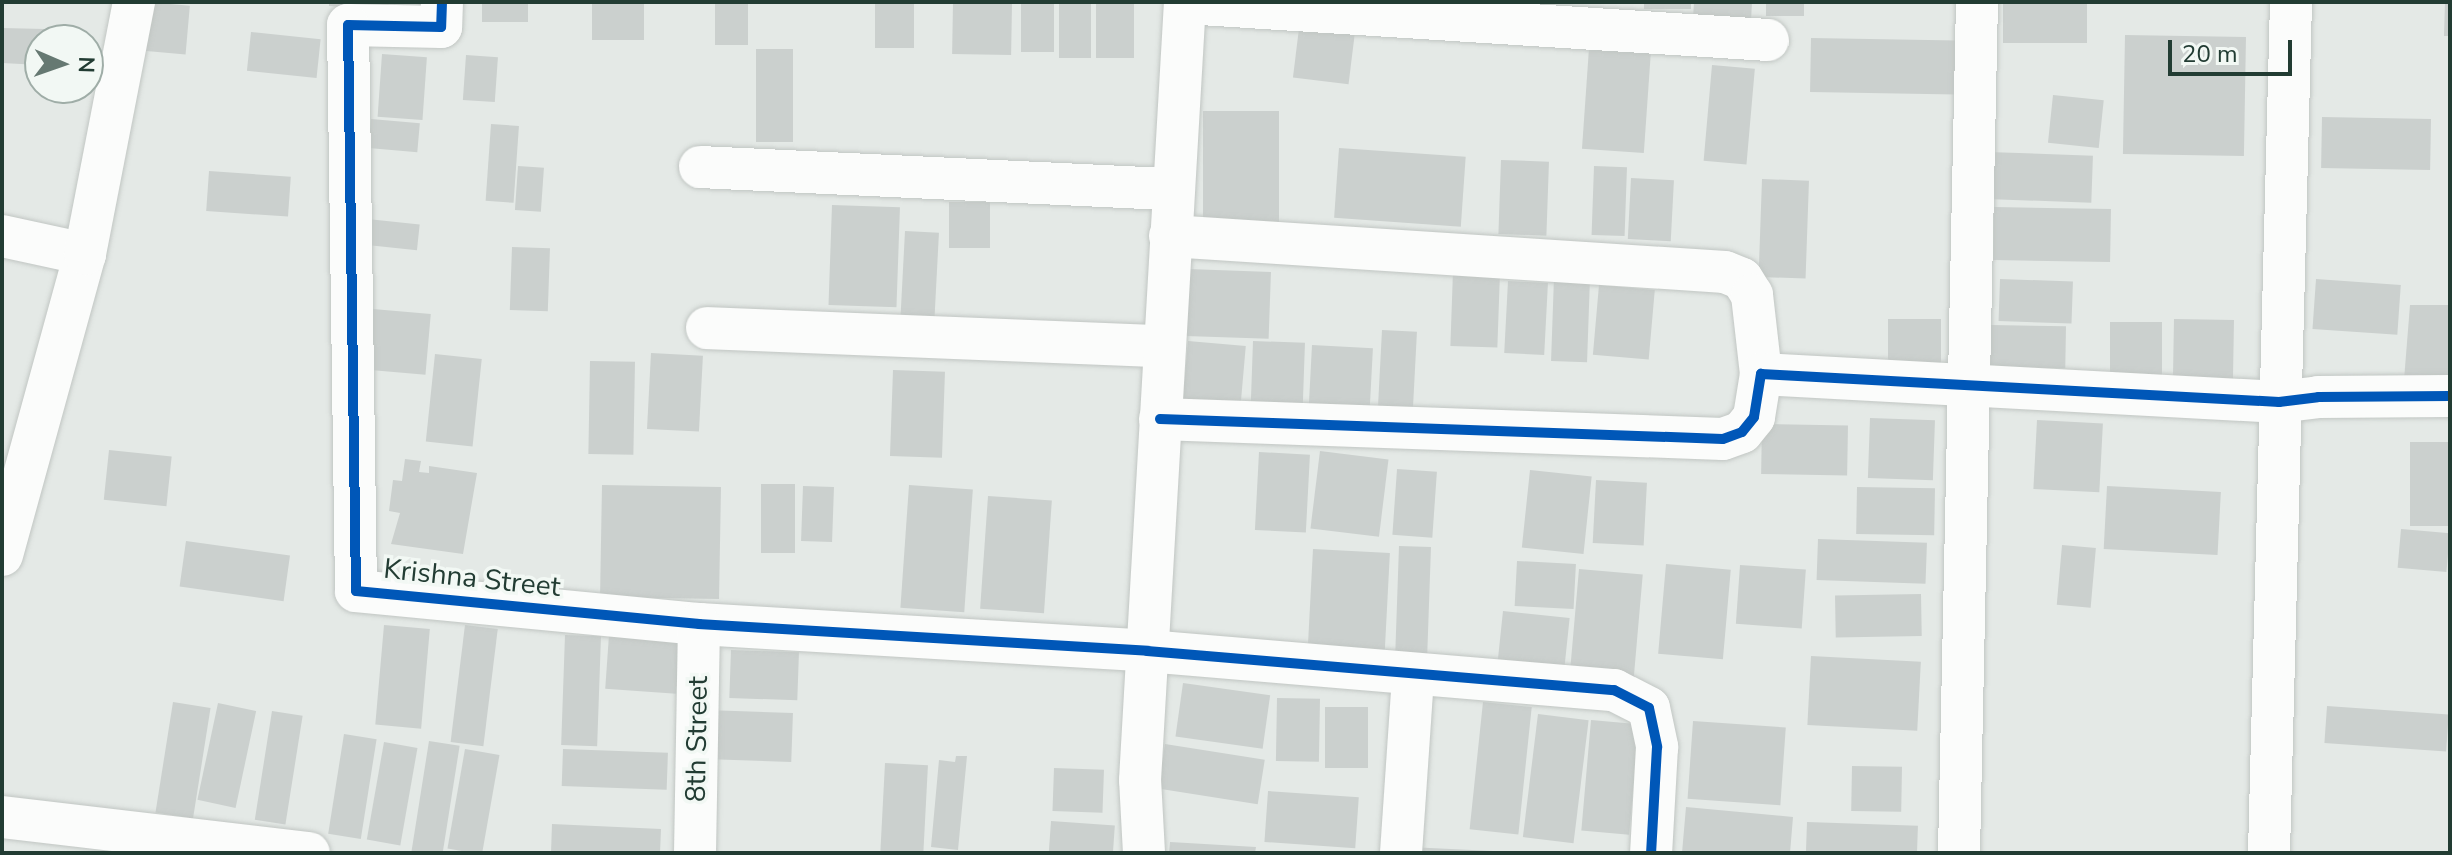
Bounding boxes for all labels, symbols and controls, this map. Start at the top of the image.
north arrow [24,24,104,104]
scale bar [2172,24,2296,74]
text: 20 m [2182,38,2238,70]
text: N [71,56,101,74]
street label: Krishna Street [382,552,562,604]
street label: 8th Street [679,676,715,802]

